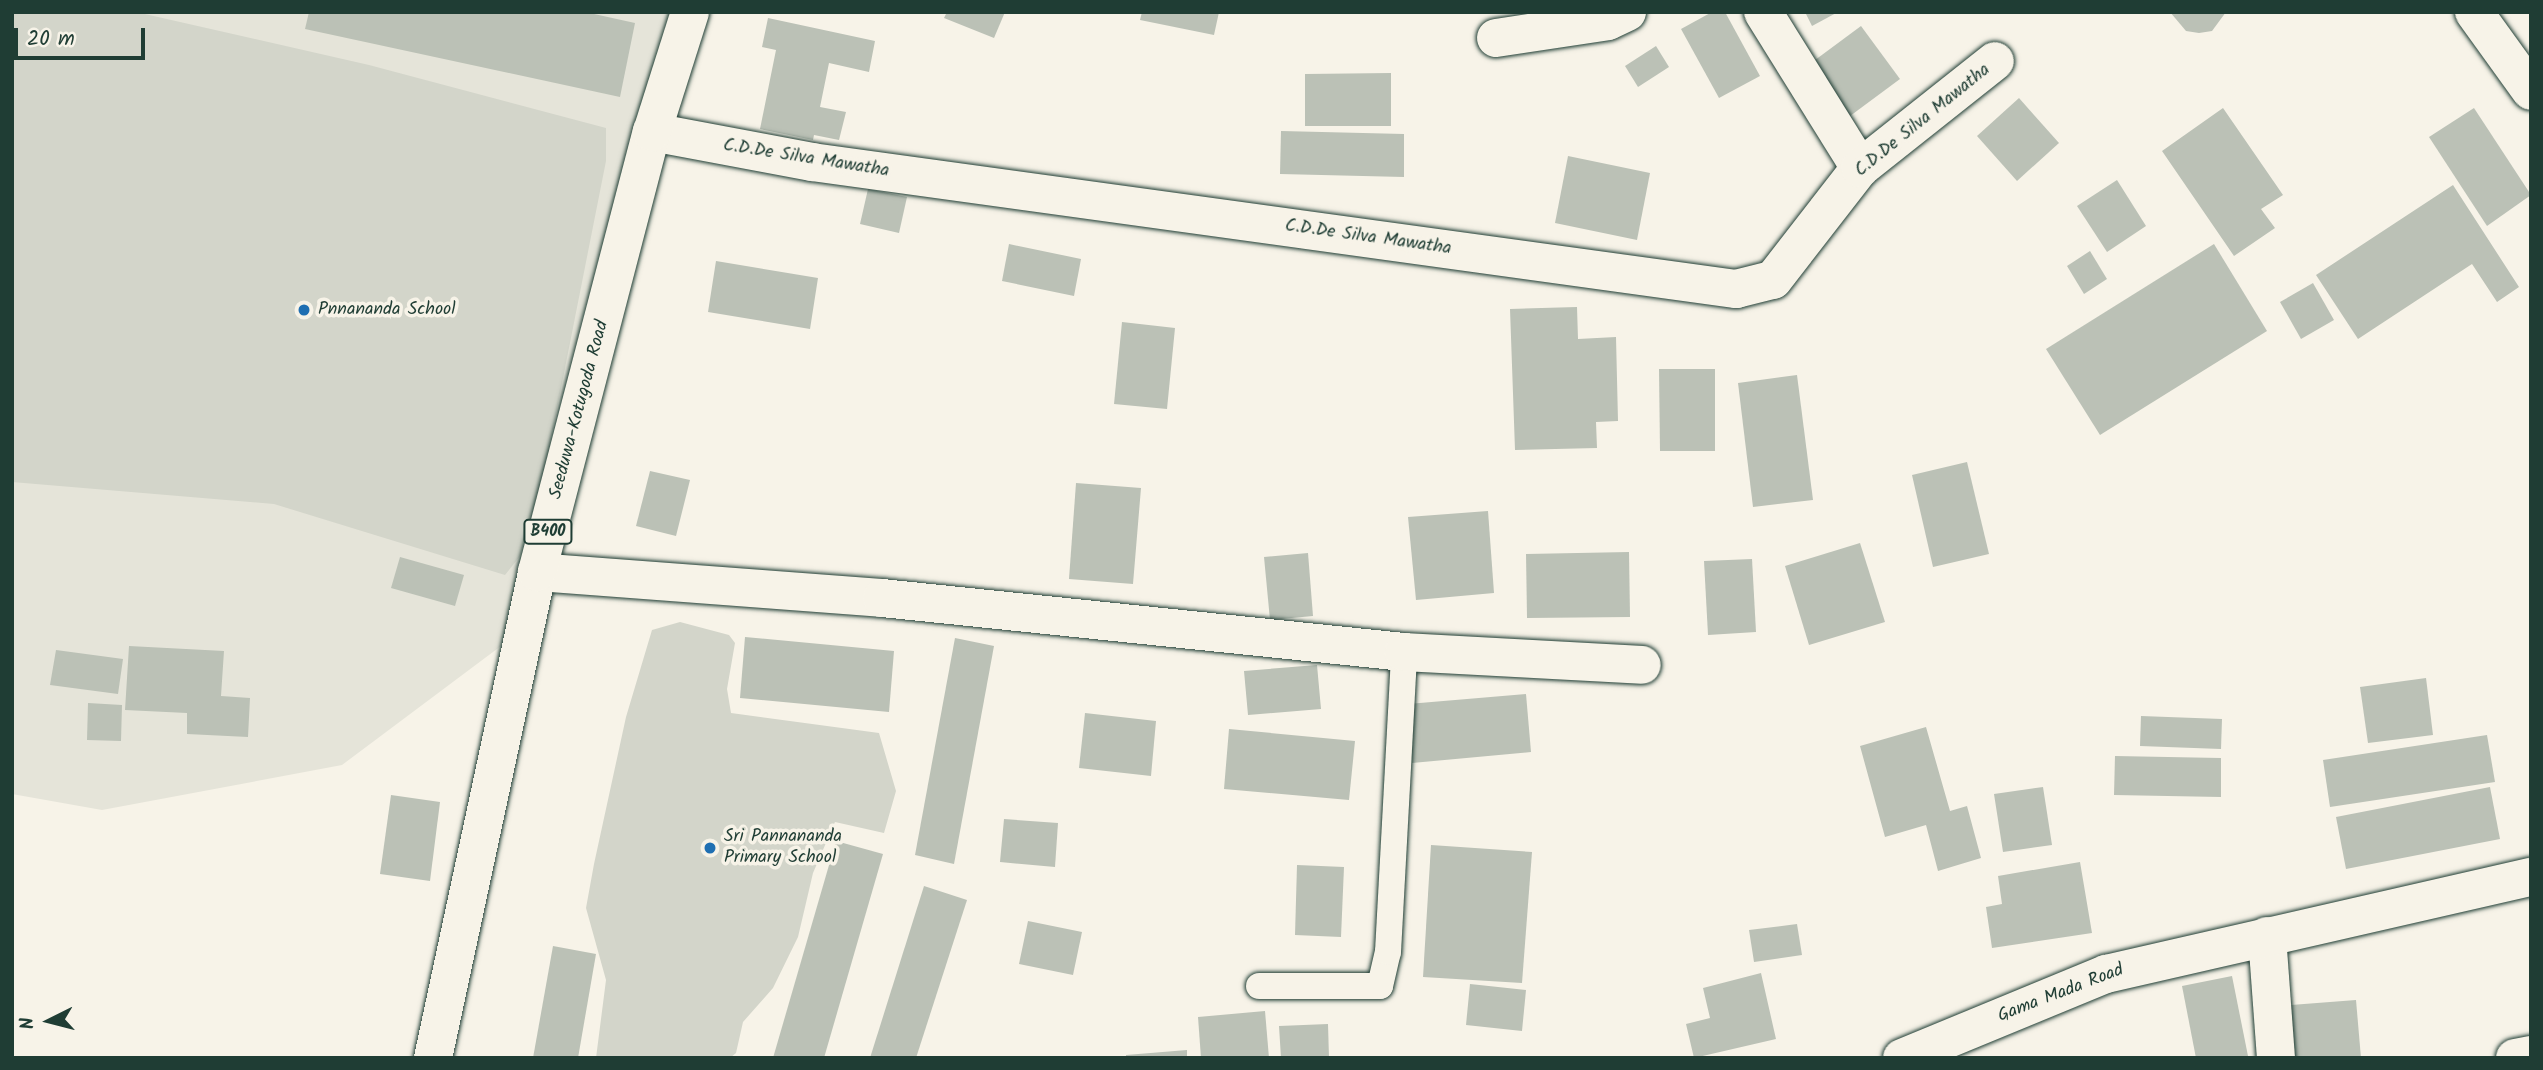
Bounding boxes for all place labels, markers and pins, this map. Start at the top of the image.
place label: Pnnananda School [318,299,456,321]
marker: Pnnananda School [296,302,312,318]
place label: Sri Pannananda Primary School [724,827,842,870]
marker: Sri Pannananda Primary School [702,840,718,856]

